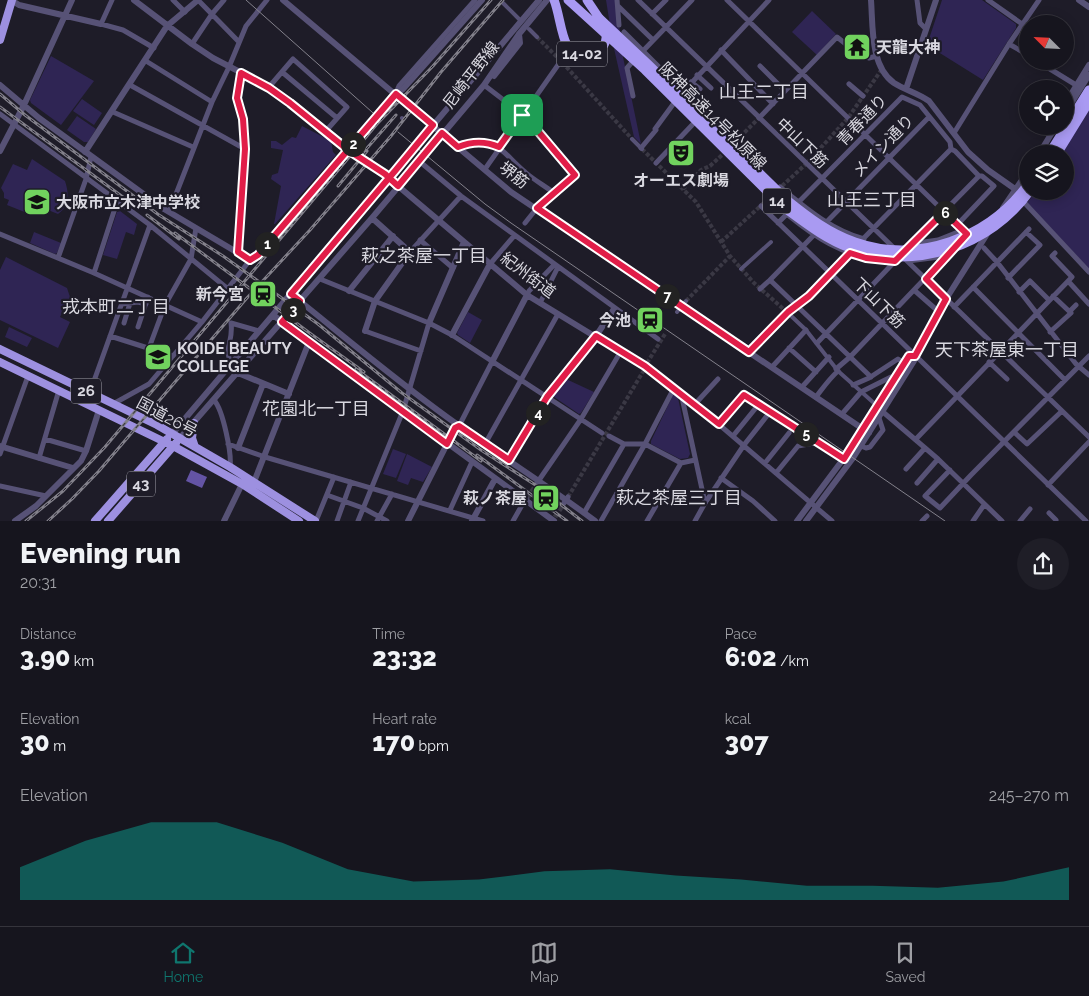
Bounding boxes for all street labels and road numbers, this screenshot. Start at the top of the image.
street label: 尼崎平野線 [439,38,503,112]
road number: 14-02 [557,42,607,66]
street label: 阪神高速14号松原線 [656,59,770,173]
street label: 青春通り [833,90,891,150]
street label: メイン通り [848,111,918,181]
street label: 中山下筋 [772,114,832,172]
street label: 堺筋 [496,158,532,192]
road number: 14 [763,188,791,214]
street label: 紀州街道 [497,248,559,302]
street label: 下山下筋 [849,274,909,332]
road number: 26 [71,378,101,404]
street label: 国道26号 [133,393,201,441]
road number: 43 [127,472,155,496]

